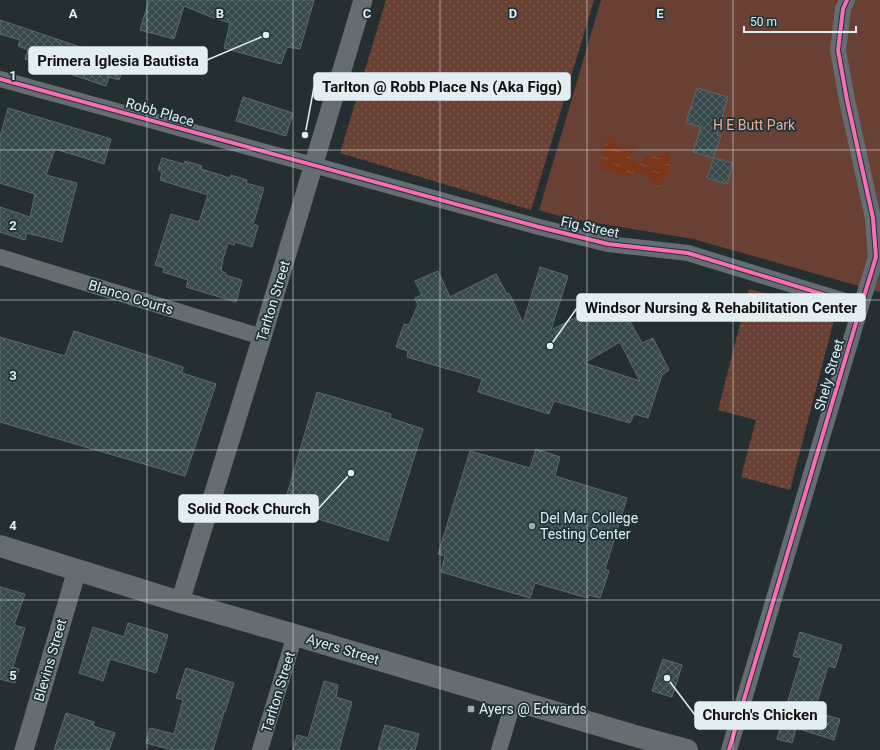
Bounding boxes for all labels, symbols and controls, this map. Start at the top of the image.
text: A [69,6,78,21]
text: B [216,6,224,21]
text: C [363,6,372,21]
text: D [509,6,517,21]
text: E [656,6,664,21]
scale bar [744,8,856,34]
text: 50 m [750,15,777,29]
callout: Primera Iglesia Bautista [29,47,207,74]
text: Primera Iglesia Bautista [37,52,199,70]
text: 1 [9,68,17,83]
callout: Tarlton @ Robb Place Ns (Aka Figg) [314,73,570,100]
text: Tarlton @ Robb Place Ns (Aka Figg) [322,78,562,96]
street label: Robb Place [124,95,196,129]
park label: H E Butt Park [713,117,796,133]
street label: Fig Street [559,213,621,241]
text: 2 [9,218,17,233]
street label: Tarlton Street [253,258,293,343]
street label: Blanco Courts [87,276,175,318]
callout: Windsor Nursing & Rehabilitation Center [577,294,865,321]
text: Windsor Nursing & Rehabilitation Center [585,299,858,317]
street label: Shely Street [811,337,847,413]
text: 3 [9,368,17,383]
callout: Solid Rock Church [179,495,318,522]
text: Solid Rock Church [187,500,311,518]
place label: Del Mar College Testing Center [540,510,638,542]
text: 4 [9,518,17,533]
marker: Del Mar College Testing Center [527,521,537,531]
street label: Blevins Street [31,617,70,703]
street label: Ayers Street [305,630,382,668]
street label: Tarlton Street [258,649,298,734]
text: 5 [9,668,17,683]
place label: Ayers @ Edwards [479,701,587,717]
callout: Church's Chicken [695,702,826,729]
marker: Ayers @ Edwards [466,704,476,714]
text: Church's Chicken [702,706,818,724]

